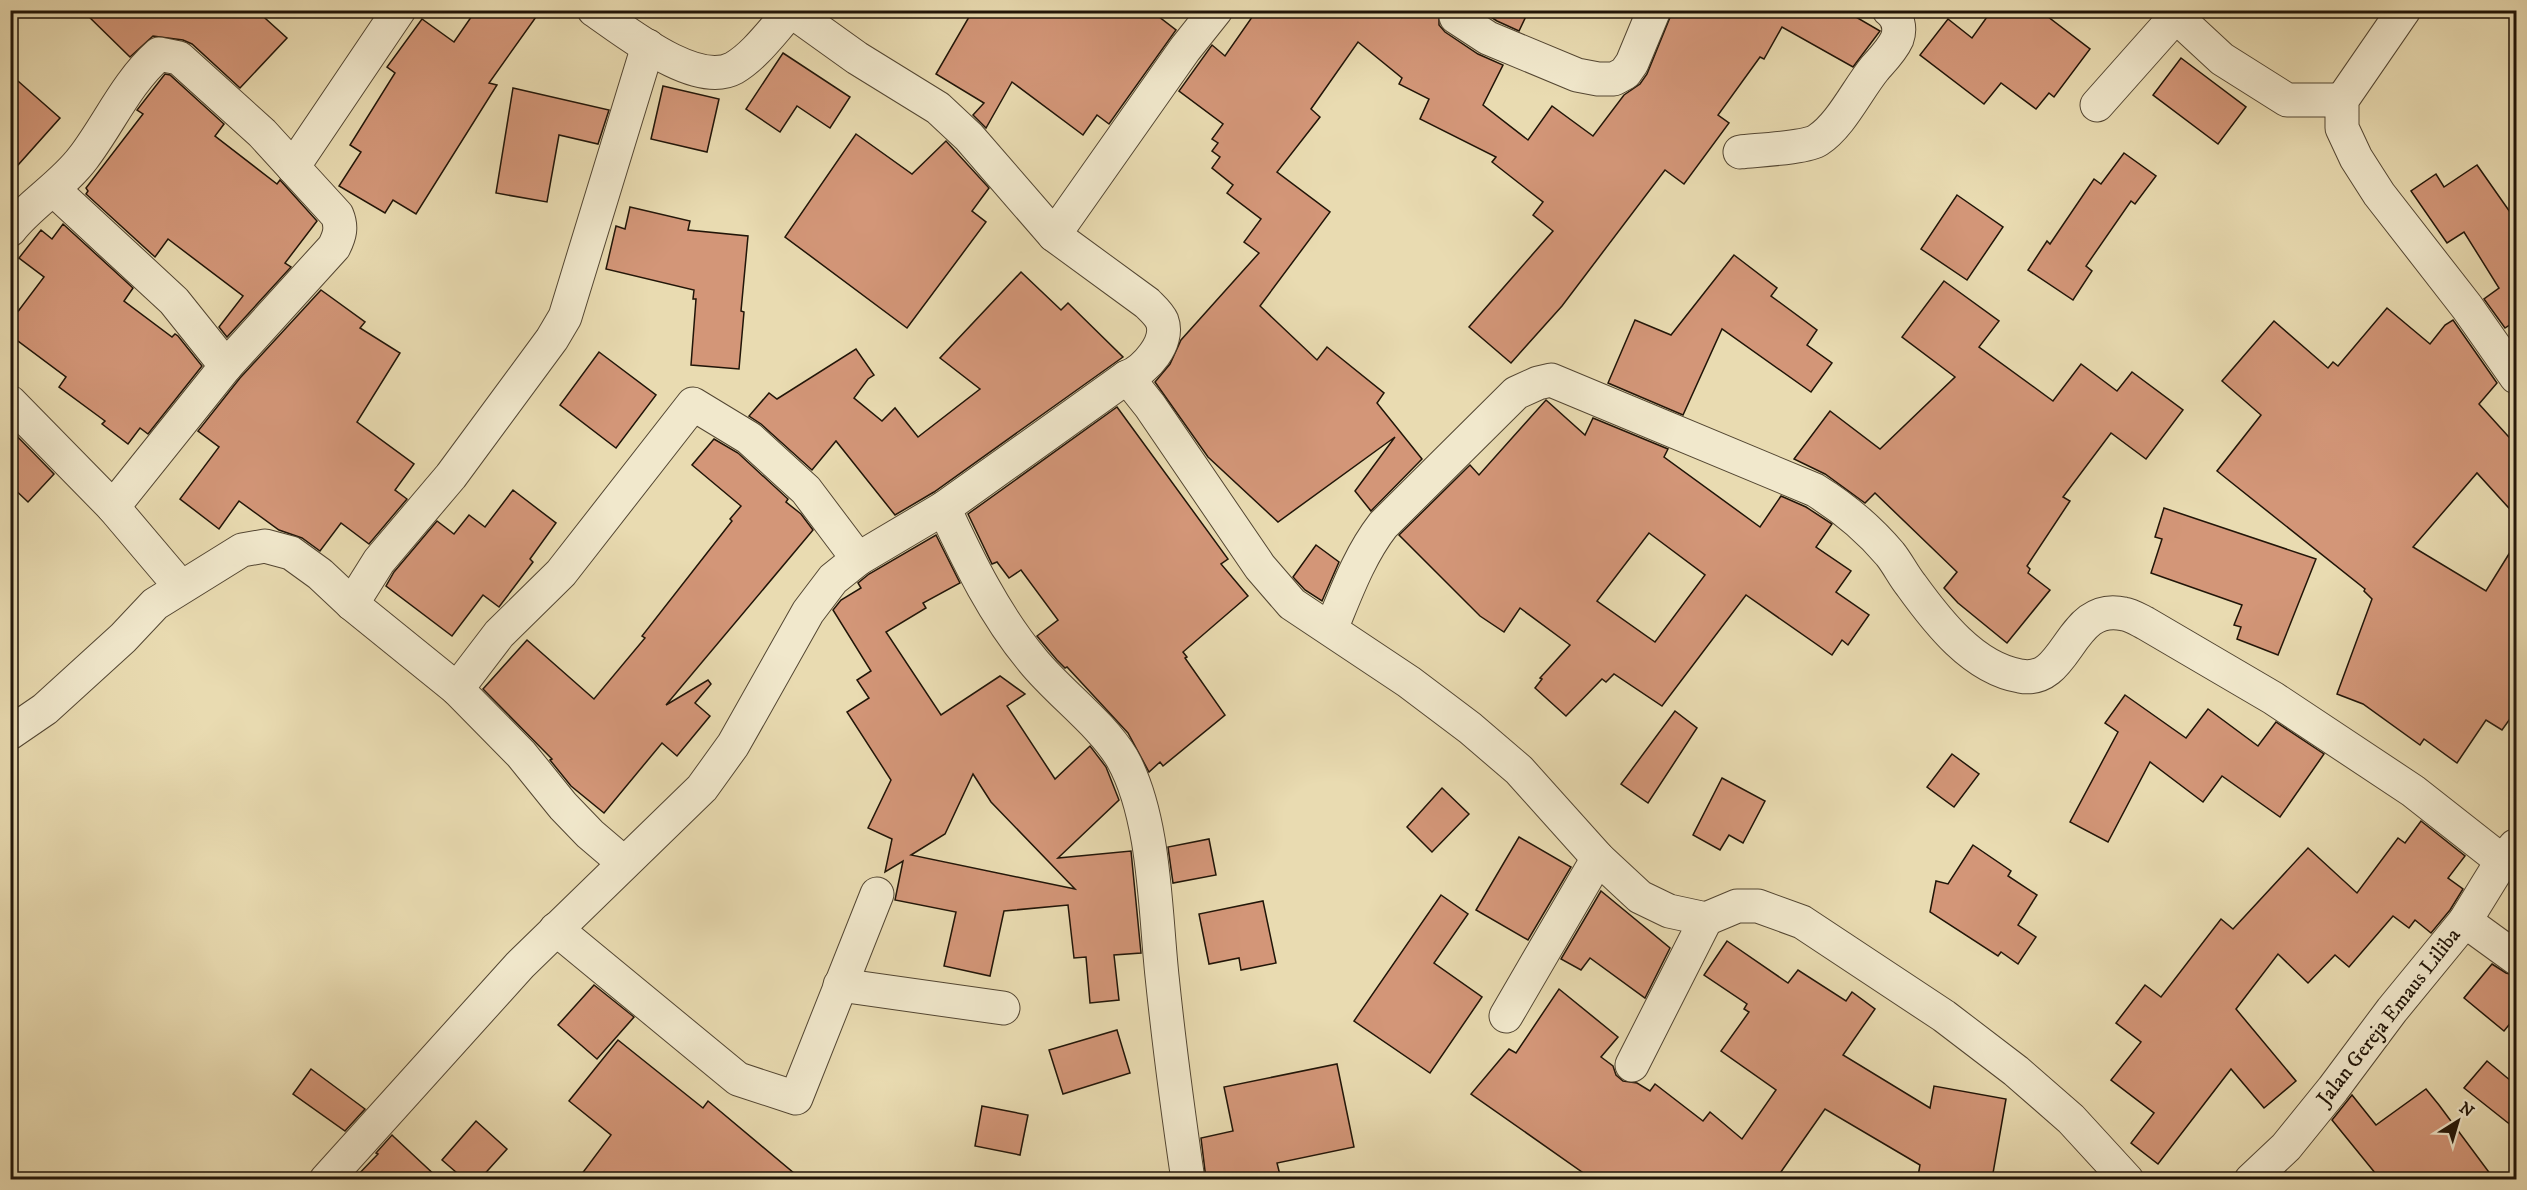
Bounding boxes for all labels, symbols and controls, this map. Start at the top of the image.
street label: Jalan Gereja Emaus Liliba [2310,923,2466,1113]
north arrow [2428,1091,2488,1151]
text: N [2455,1098,2478,1122]

